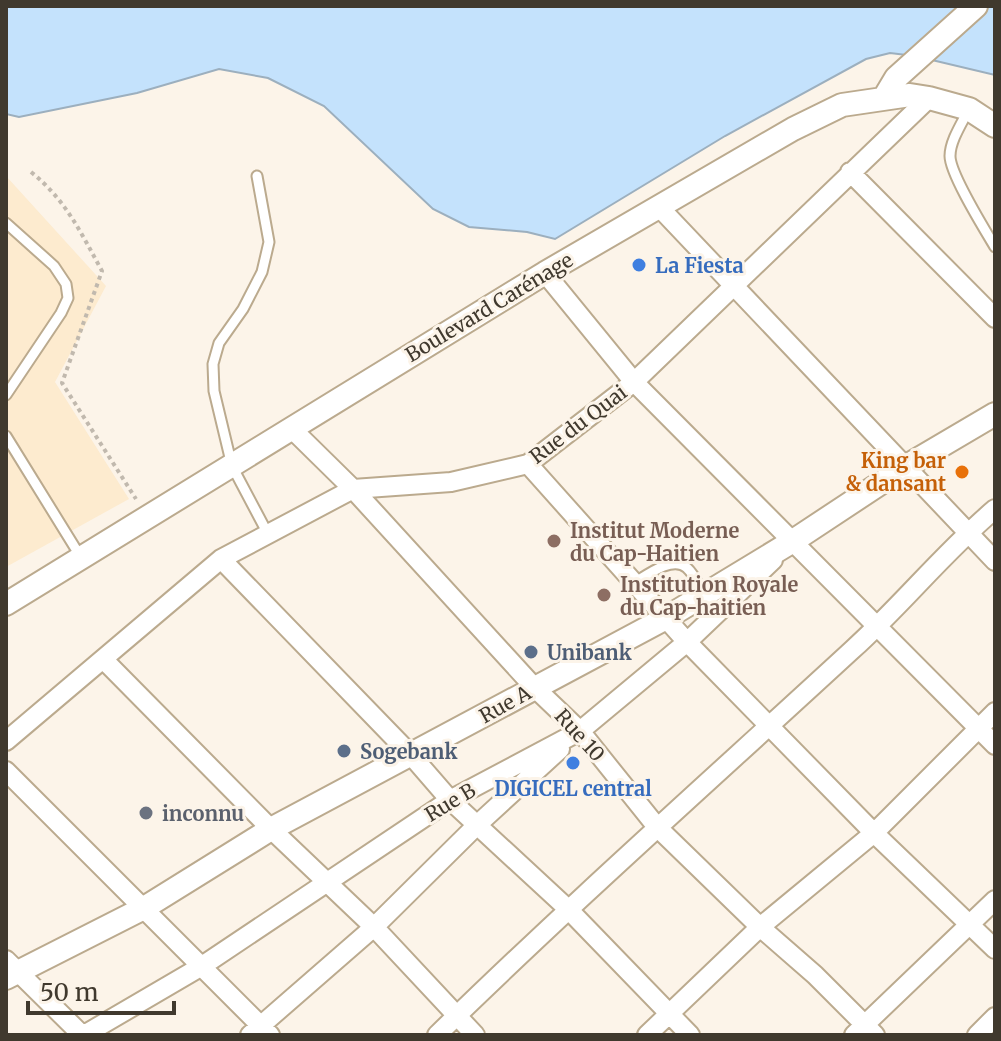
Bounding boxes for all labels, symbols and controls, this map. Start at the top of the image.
street label: Boulevard Carénage [401,247,577,367]
place label: La Fiesta [655,253,744,278]
marker: La Fiesta [630,256,648,274]
street label: Rue du Quai [524,379,632,469]
place label: King bar & dansant [846,448,946,496]
marker: King bar & dansant [953,463,971,481]
place label: Institut Moderne du Cap-Haitien [570,518,739,566]
marker: Institut Moderne du Cap-Haitien [545,532,563,550]
place label: Institution Royale du Cap-haitien [620,572,799,620]
marker: Institution Royale du Cap-haitien [595,586,613,604]
place label: Unibank [547,640,632,665]
marker: Unibank [522,643,540,661]
street label: Rue A [475,679,536,728]
street label: Rue 10 [550,703,610,767]
place label: Sogebank [360,739,457,764]
marker: Sogebank [335,742,353,760]
marker: DIGICEL central [564,754,582,772]
place label: DIGICEL central [494,776,652,801]
street label: Rue B [420,777,480,827]
place label: inconnu [162,801,244,826]
marker: inconnu [137,804,155,822]
scale bar [28,965,174,1015]
text: 50 m [40,977,99,1008]

